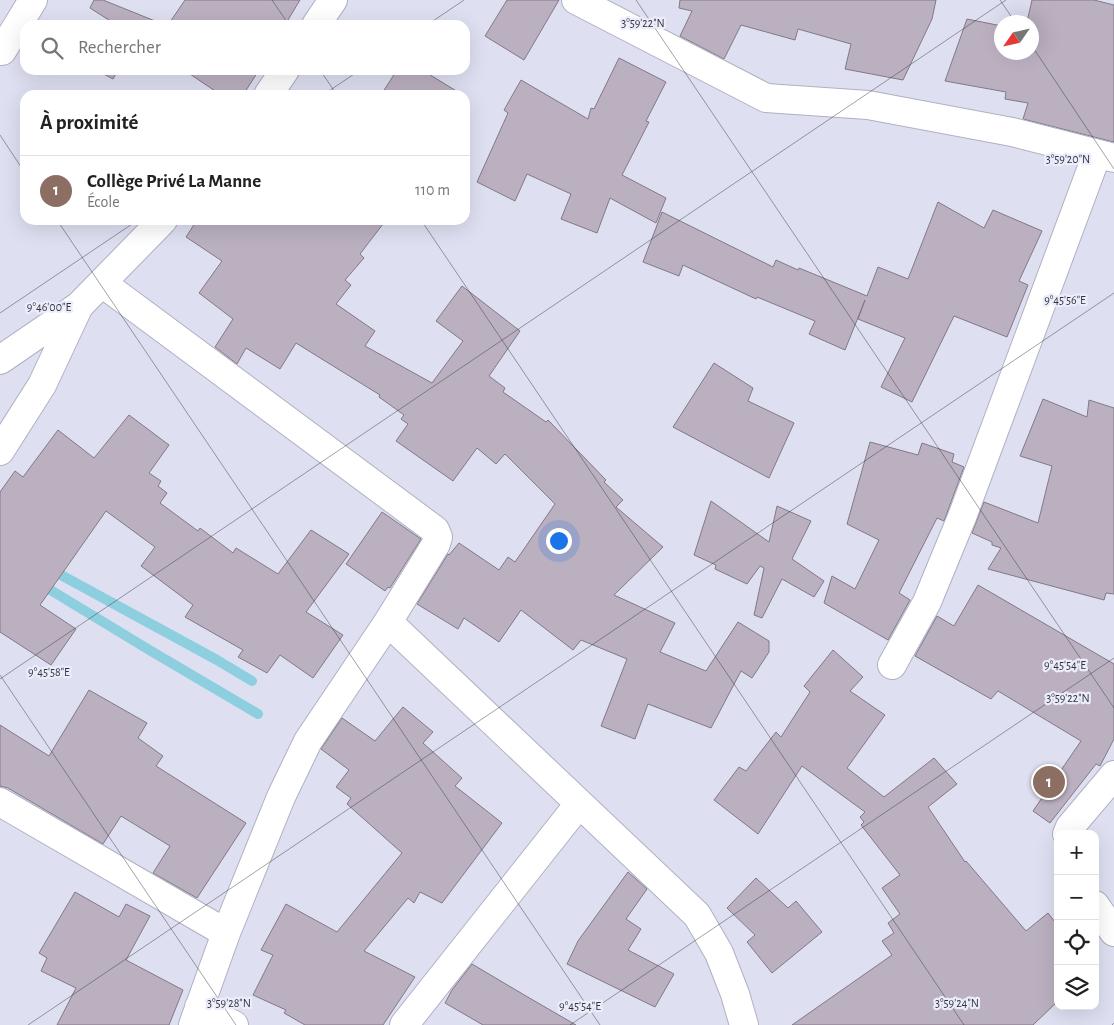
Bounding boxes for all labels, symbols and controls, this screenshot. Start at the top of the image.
north arrow [994,15,1039,60]
text: 3°59'22"N [621,17,665,29]
search box [20,20,470,75]
icon: search [38,34,66,62]
text: Rechercher [78,38,161,57]
text: À proximité [40,112,138,133]
text: 3°59'20"N [1046,153,1090,165]
text: Collège Privé La Manne [87,172,261,191]
text: 1 [53,182,59,198]
text: 110 m [415,182,450,198]
text: École [87,194,120,210]
text: 9°45'56"E [1044,294,1086,306]
text: 9°46'00"E [27,301,71,313]
your location [546,528,572,554]
text: 9°45'54"E [1044,659,1086,671]
text: 9°45'58"E [28,666,70,678]
text: 3°59'22"N [1046,692,1090,704]
pin: 1 [1033,763,1065,801]
map controls [1054,830,1099,1010]
button: + [1054,830,1099,875]
button: − [1054,875,1099,920]
button: locate [1054,920,1099,965]
button: layers [1054,965,1099,1010]
text: 3°59'28"N [207,997,251,1009]
text: 3°59'24"N [935,997,979,1009]
text: 9°45'54"E [559,1000,601,1012]

